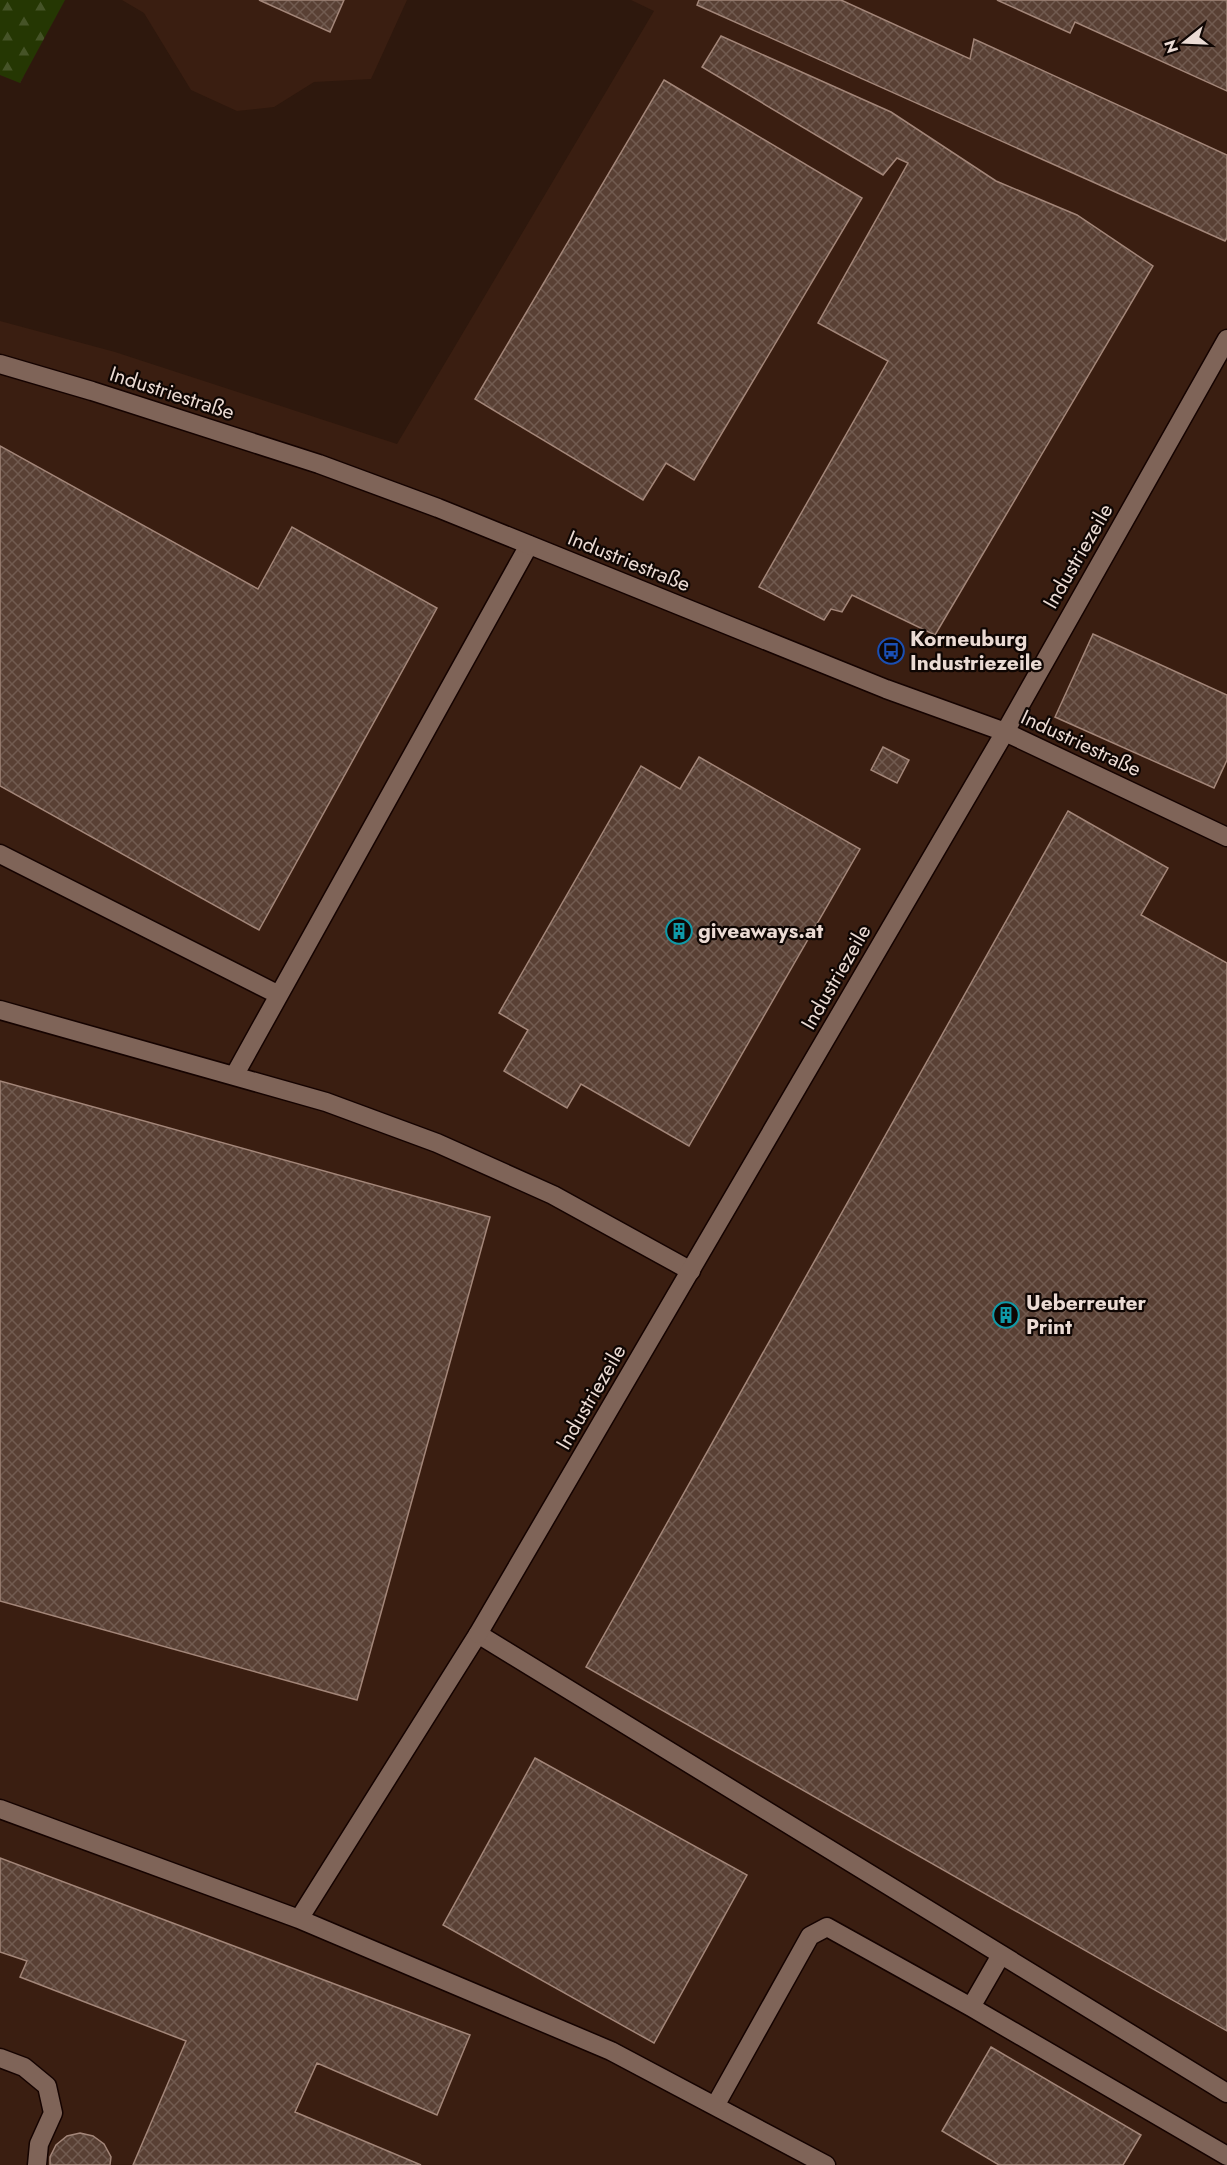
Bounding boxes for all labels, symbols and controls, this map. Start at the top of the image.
north arrow [1155,12,1215,72]
text: N [1158,37,1184,56]
street label: Industriestraße [106,359,238,427]
street label: Industriezeile [1036,498,1120,614]
street label: Industriestraße [563,523,695,599]
place label: Korneuburg Industriezeile [910,624,1042,678]
bus stop icon: Korneuburg Industriezeile [876,636,906,666]
street label: Industriestraße [1016,702,1146,784]
building icon: giveaways.at [664,916,694,946]
place label: giveaways.at [698,916,823,946]
street label: Industriezeile [794,919,878,1035]
place label: Ueberreuter Print [1026,1288,1147,1342]
building icon: Ueberreuter Print [991,1300,1021,1330]
street label: Industriezeile [549,1339,633,1455]

